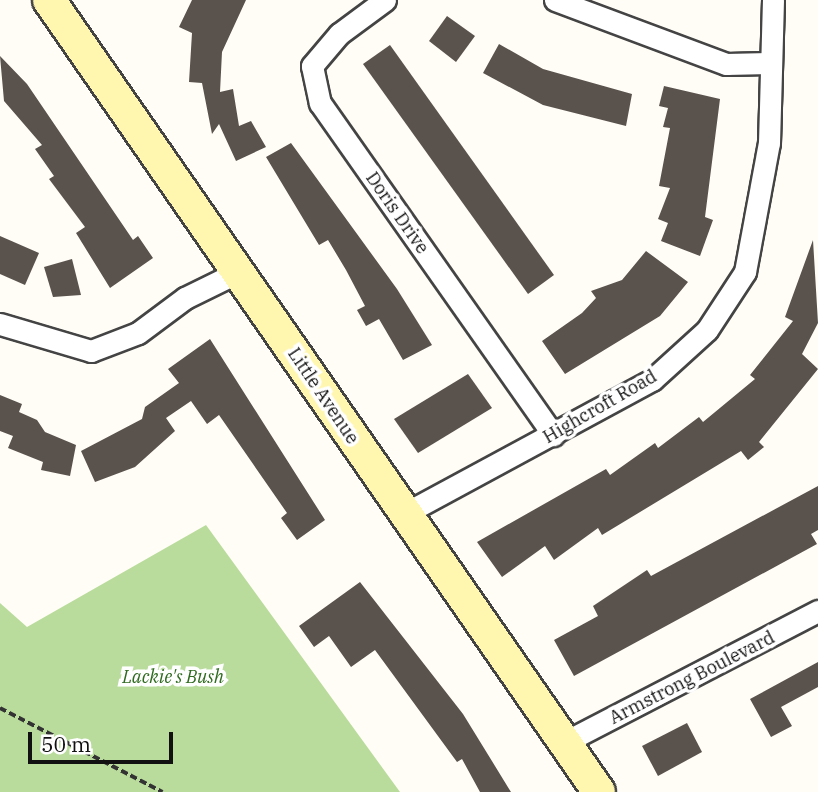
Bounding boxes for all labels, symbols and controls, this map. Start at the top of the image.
street label: Doris Drive [361,168,433,258]
street label: Little Avenue [283,344,363,448]
street label: Highcroft Road [539,366,661,448]
street label: Armstrong Boulevard [606,627,778,729]
park label: Lackie's Bush [122,666,224,688]
scale bar [32,718,177,762]
text: 50 m [41,730,91,758]

